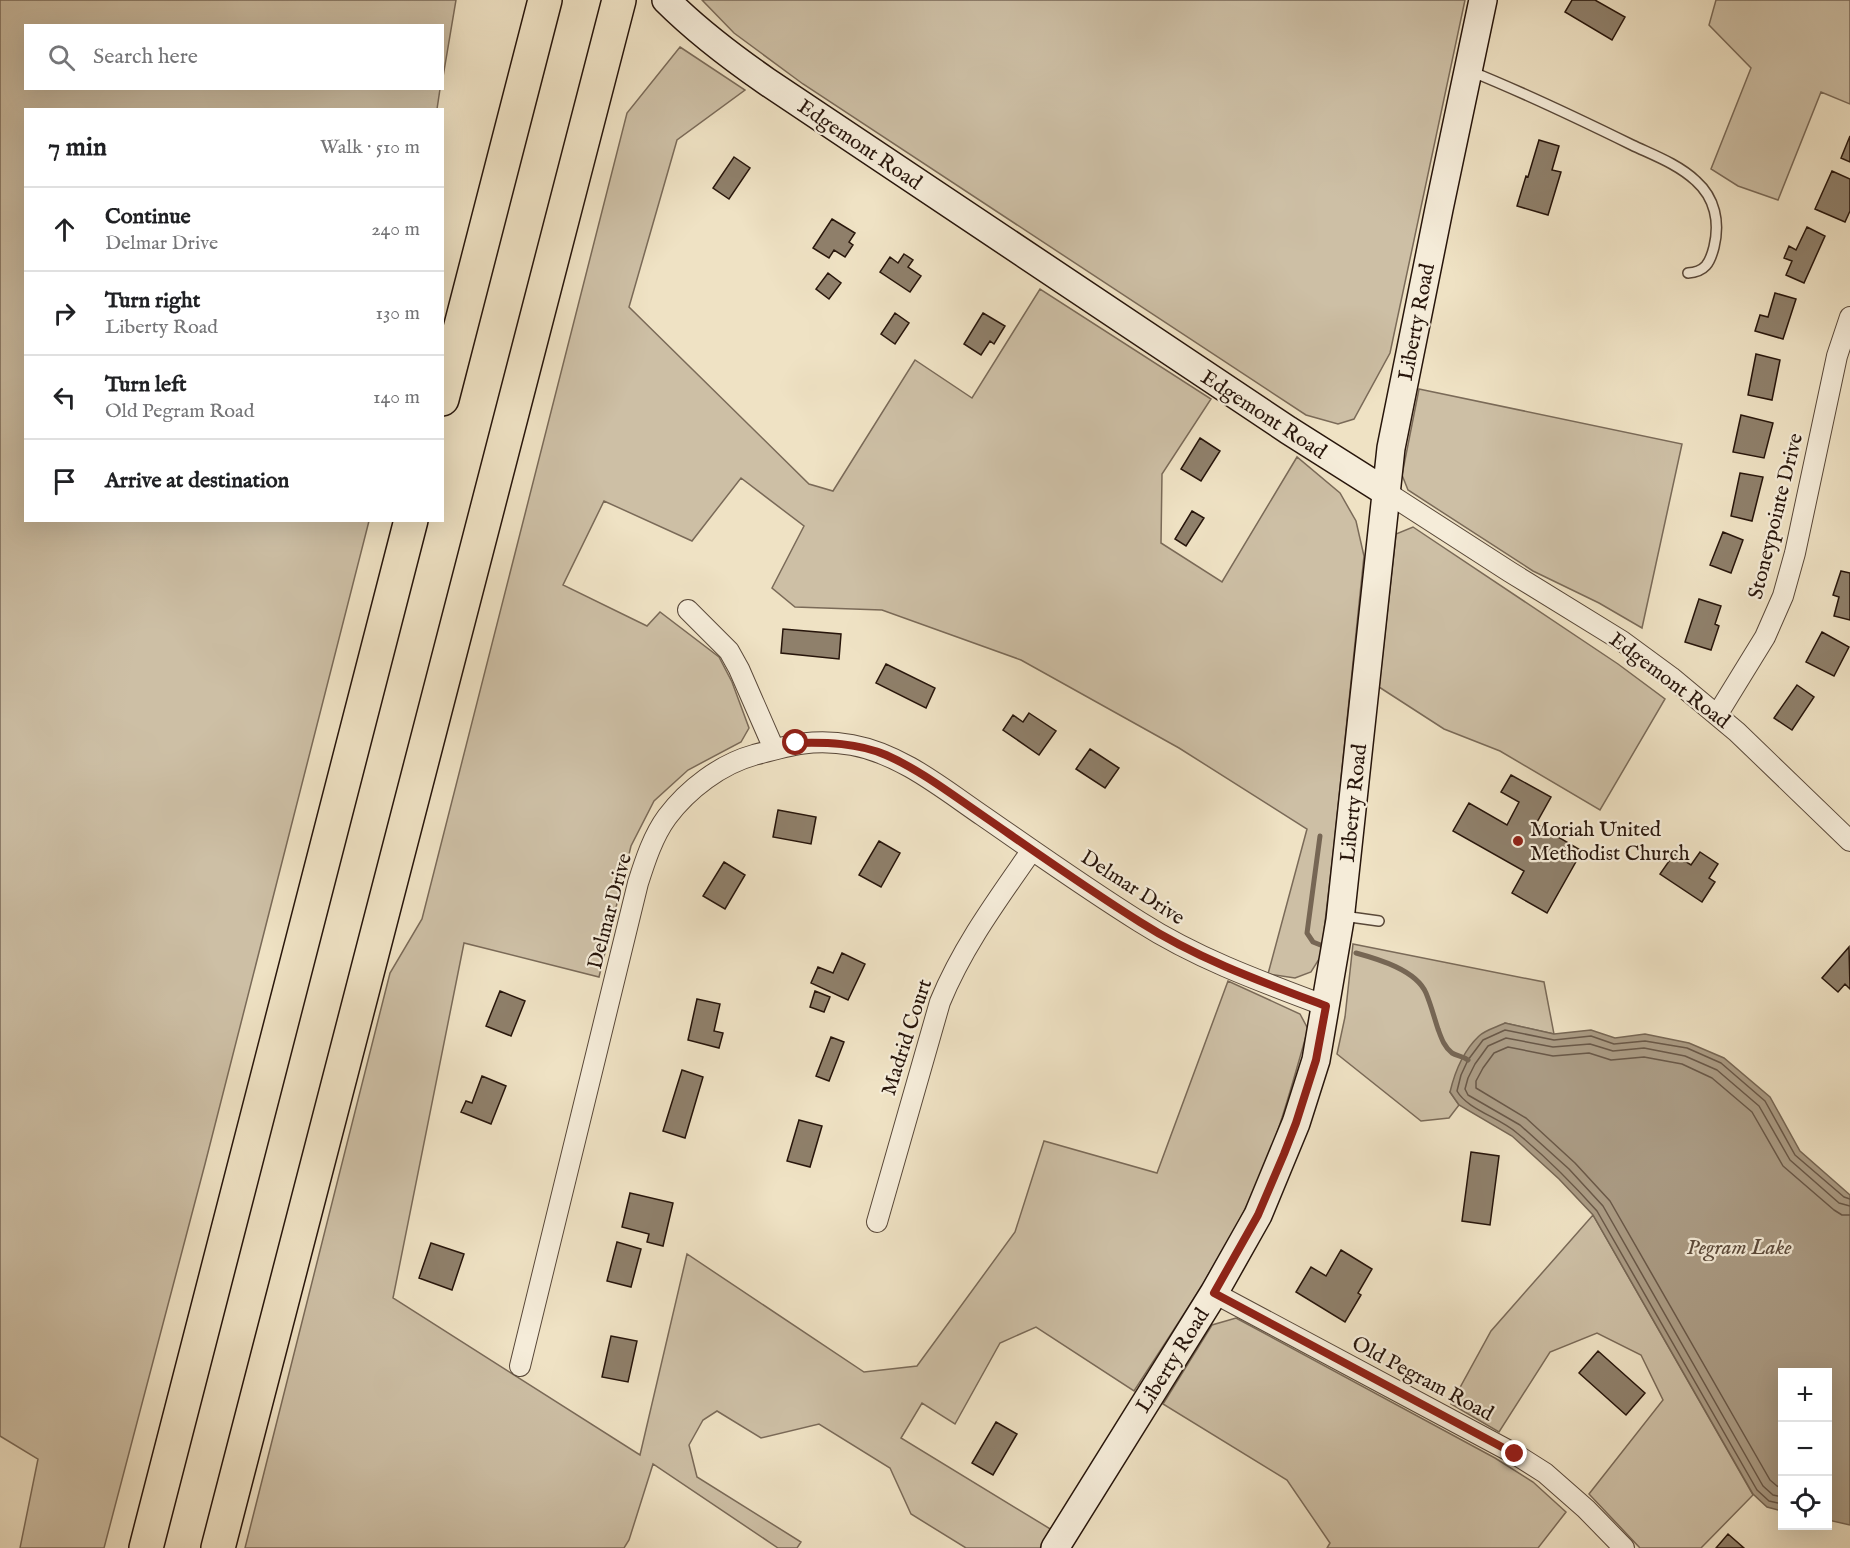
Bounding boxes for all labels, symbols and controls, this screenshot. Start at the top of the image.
search box [24,24,444,90]
icon: search [45,41,78,74]
text: Search here [93,43,198,71]
street label: Edgemont Road [792,94,927,197]
text: 7 min [48,131,107,164]
text: Walk · 510 m [320,135,420,160]
text: Continue [105,203,191,231]
icon: ahead [48,213,81,246]
text: 240 m [371,217,420,242]
text: Delmar Drive [105,231,218,256]
street label: Liberty Road [1393,261,1442,383]
text: Turn right [105,287,200,315]
icon: right [48,297,81,330]
text: 130 m [375,301,420,326]
text: Liberty Road [105,315,218,340]
street label: Edgemont Road [1195,365,1332,466]
text: Turn left [105,371,187,399]
icon: left [48,381,81,414]
text: 140 m [373,385,420,410]
text: Old Pegram Road [105,399,254,424]
street label: Stoneypointe Drive [1743,430,1810,602]
icon: arrive [48,465,81,498]
text: Arrive at destination [105,467,289,495]
street label: Edgemont Road [1603,627,1736,736]
route start [782,729,808,755]
street label: Liberty Road [1335,742,1374,864]
place label: Moriah United Methodist Church [1530,817,1690,868]
marker: Moriah United Methodist Church [1511,834,1525,848]
street label: Delmar Drive [1075,845,1190,932]
street label: Delmar Drive [582,850,639,972]
street label: Madrid Court [876,976,939,1099]
water label: Pegram Lake [1686,1234,1792,1262]
street label: Liberty Road [1130,1303,1217,1418]
street label: Old Pegram Road [1347,1331,1499,1428]
map controls [1778,1368,1832,1530]
button: + [1778,1368,1832,1422]
button: − [1778,1422,1832,1476]
route end [1501,1440,1527,1466]
button: locate [1778,1476,1832,1530]

